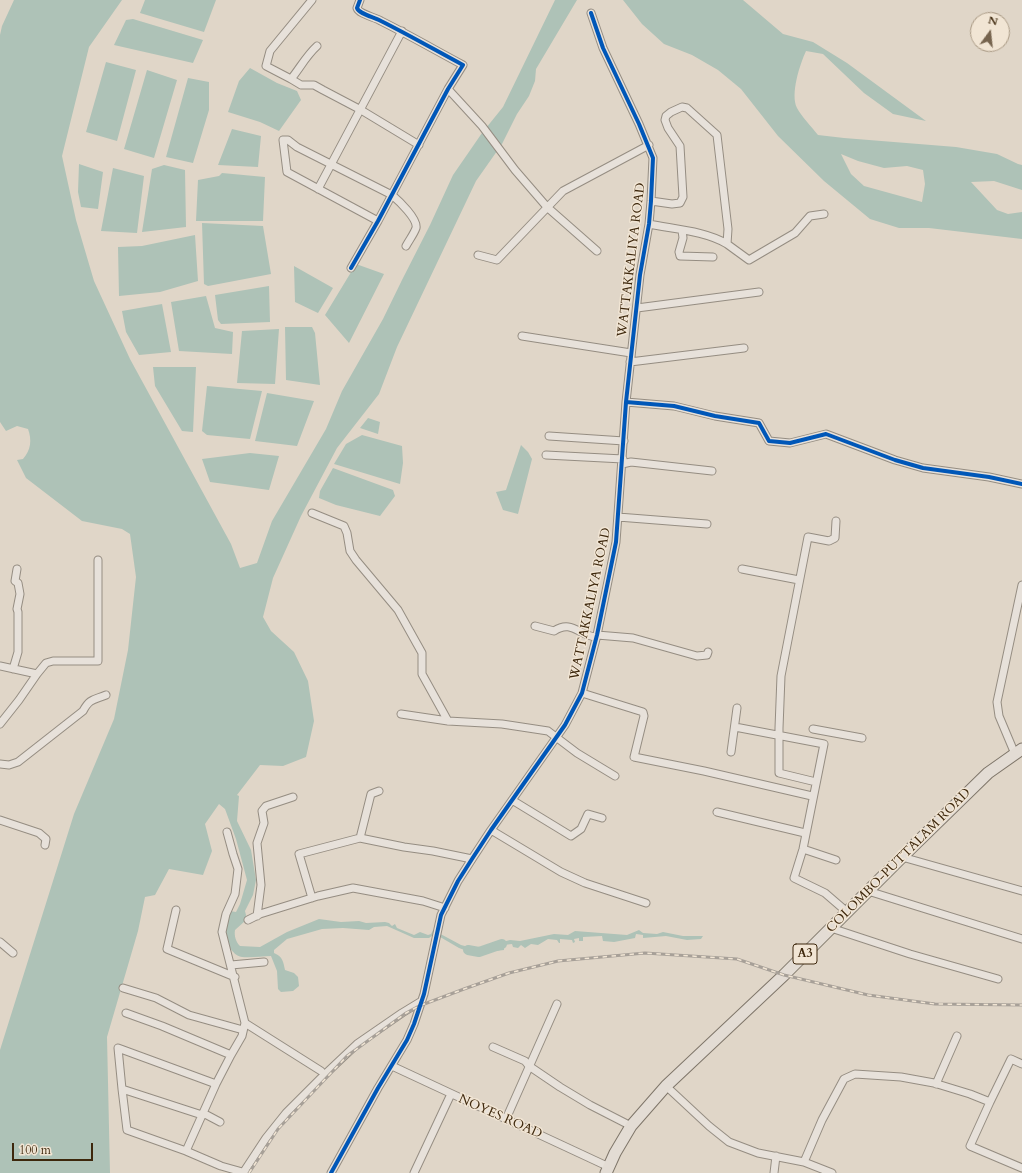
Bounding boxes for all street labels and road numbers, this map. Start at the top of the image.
street label: WATTAKKALIYA ROAD [615,182,649,338]
street label: WATTAKKALIYA ROAD [567,526,615,682]
street label: COLOMBO-PUTTALAM ROAD [824,786,974,936]
road number: A3 [793,944,817,964]
street label: NOYES ROAD [456,1092,544,1142]

